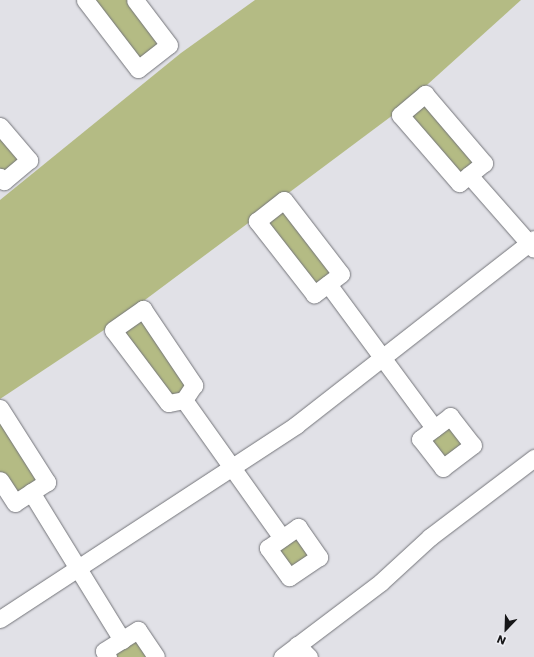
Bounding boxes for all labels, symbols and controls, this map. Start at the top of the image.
north arrow [486,609,526,649]
text: N [494,631,508,649]

